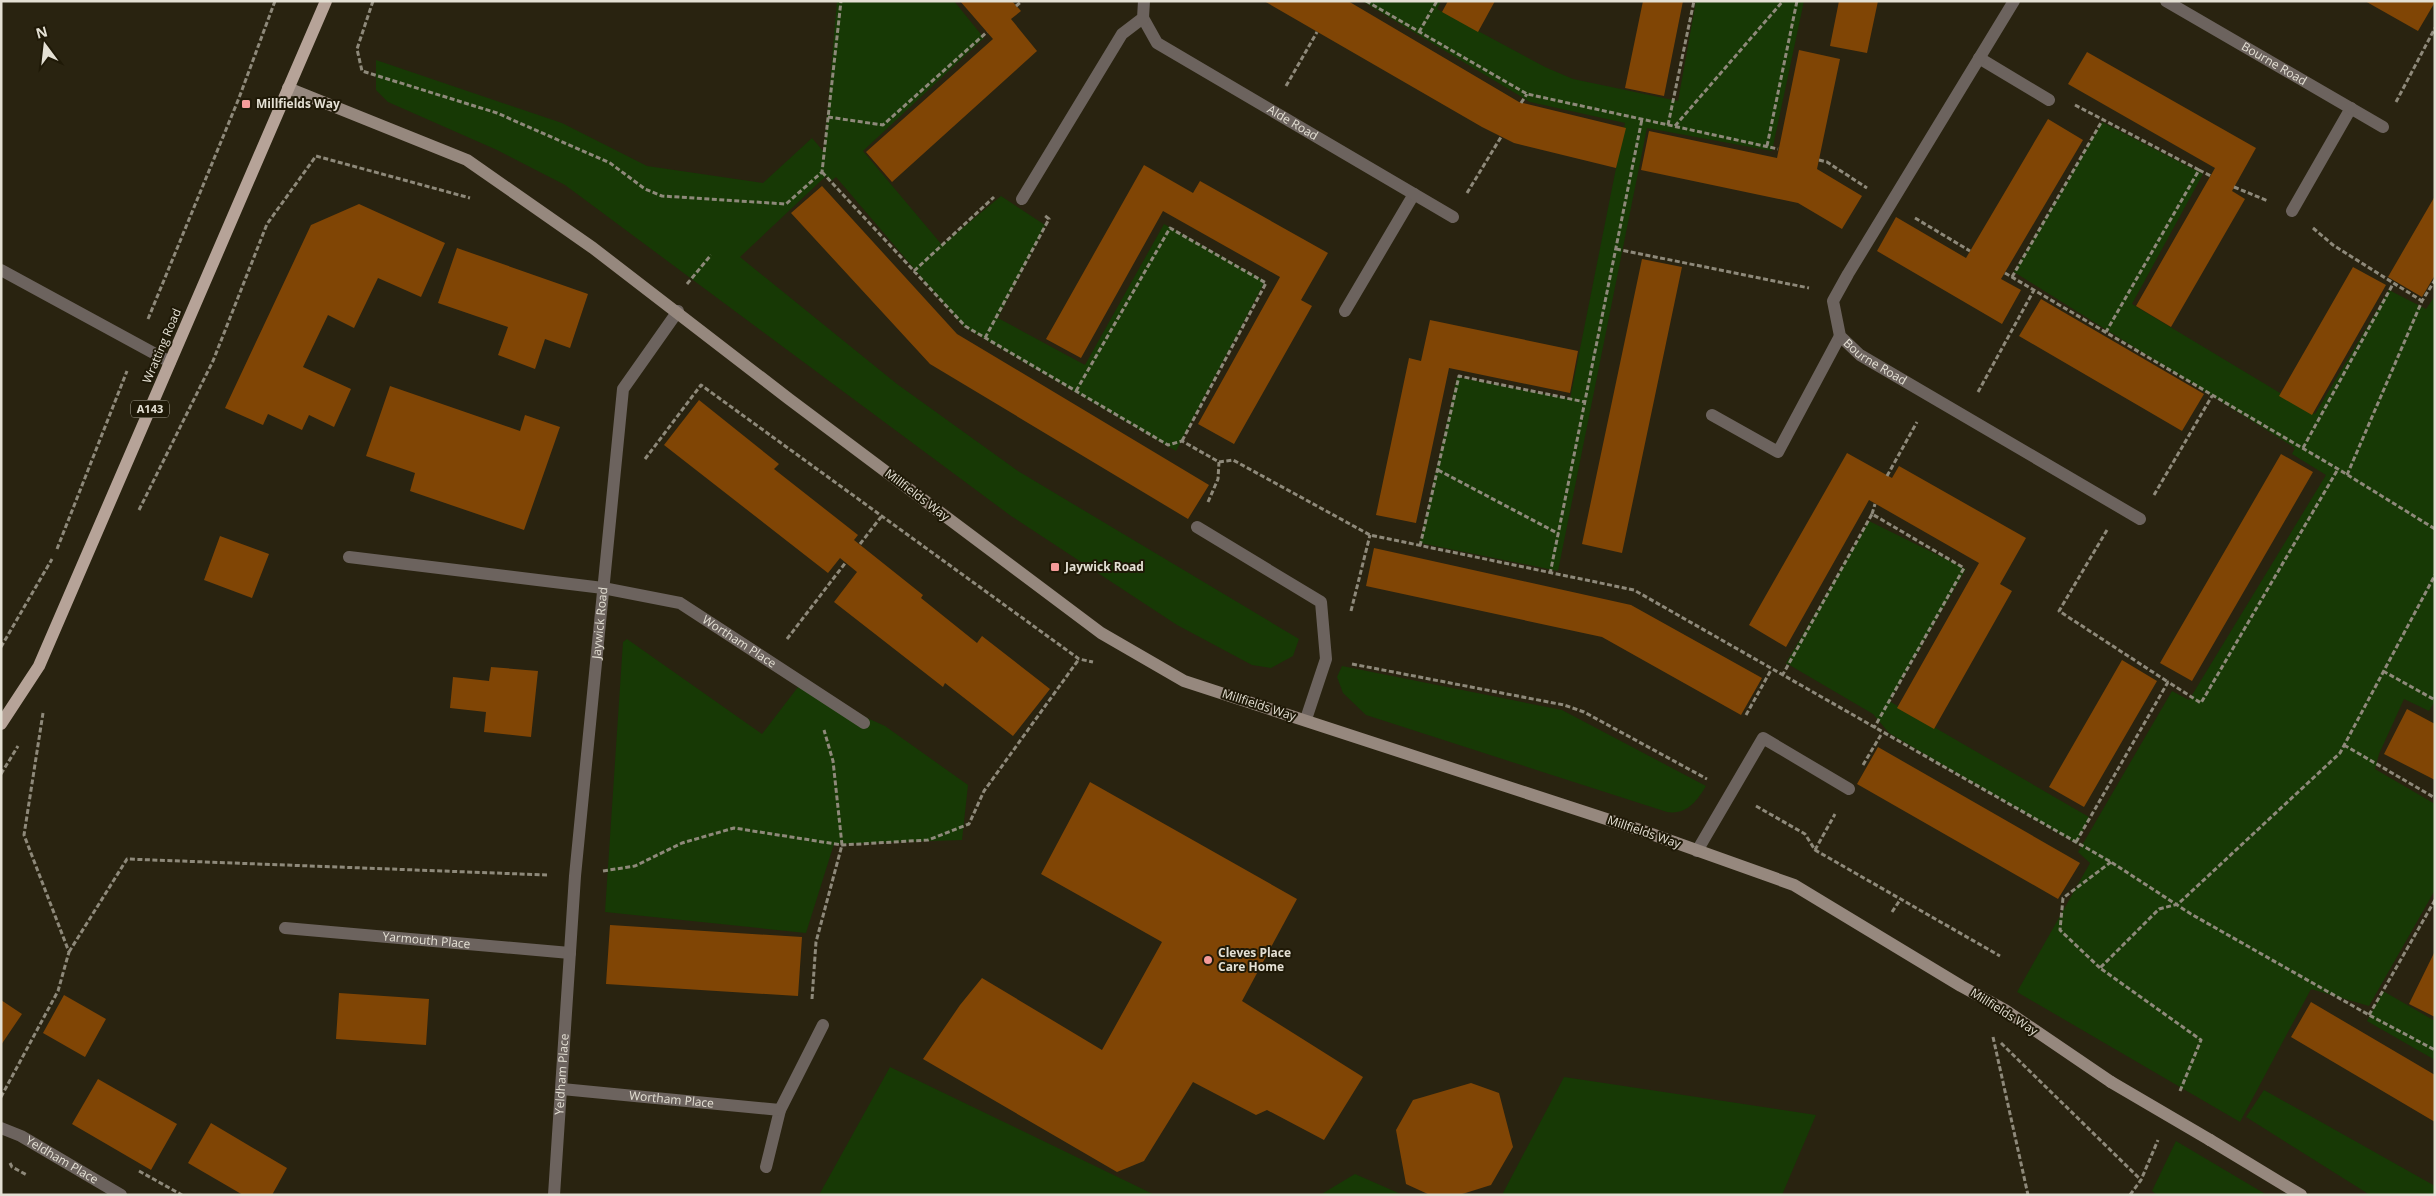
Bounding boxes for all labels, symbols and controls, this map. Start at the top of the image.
north arrow [20,20,70,70]
text: N [34,21,49,43]
street label: Bourne Road [2238,38,2310,89]
place label: Millfields Way [256,95,340,112]
marker: Millfields Way [240,98,252,110]
street label: Alde Road [1264,101,1322,144]
street label: Wratting Road [138,306,185,386]
street label: Bourne Road [1840,335,1910,389]
road number: A143 [131,400,169,418]
street label: Millfields Way [882,465,954,525]
place label: Jaywick Road [1064,558,1144,575]
marker: Jaywick Road [1049,561,1061,573]
street label: Jaywick Road [587,586,611,661]
street label: Wortham Place [699,611,780,672]
street label: Millfields Way [1220,685,1299,725]
street label: Millfields Way [1605,811,1684,852]
street label: Yarmouth Place [382,928,471,952]
place label: Cleves Place Care Home [1218,944,1291,975]
marker: Cleves Place Care Home [1202,954,1214,966]
street label: Millfields Way [1967,984,2042,1040]
street label: Yeldham Place [550,1033,573,1115]
street label: Wortham Place [628,1087,715,1112]
street label: Yeldham Place [23,1132,102,1188]

